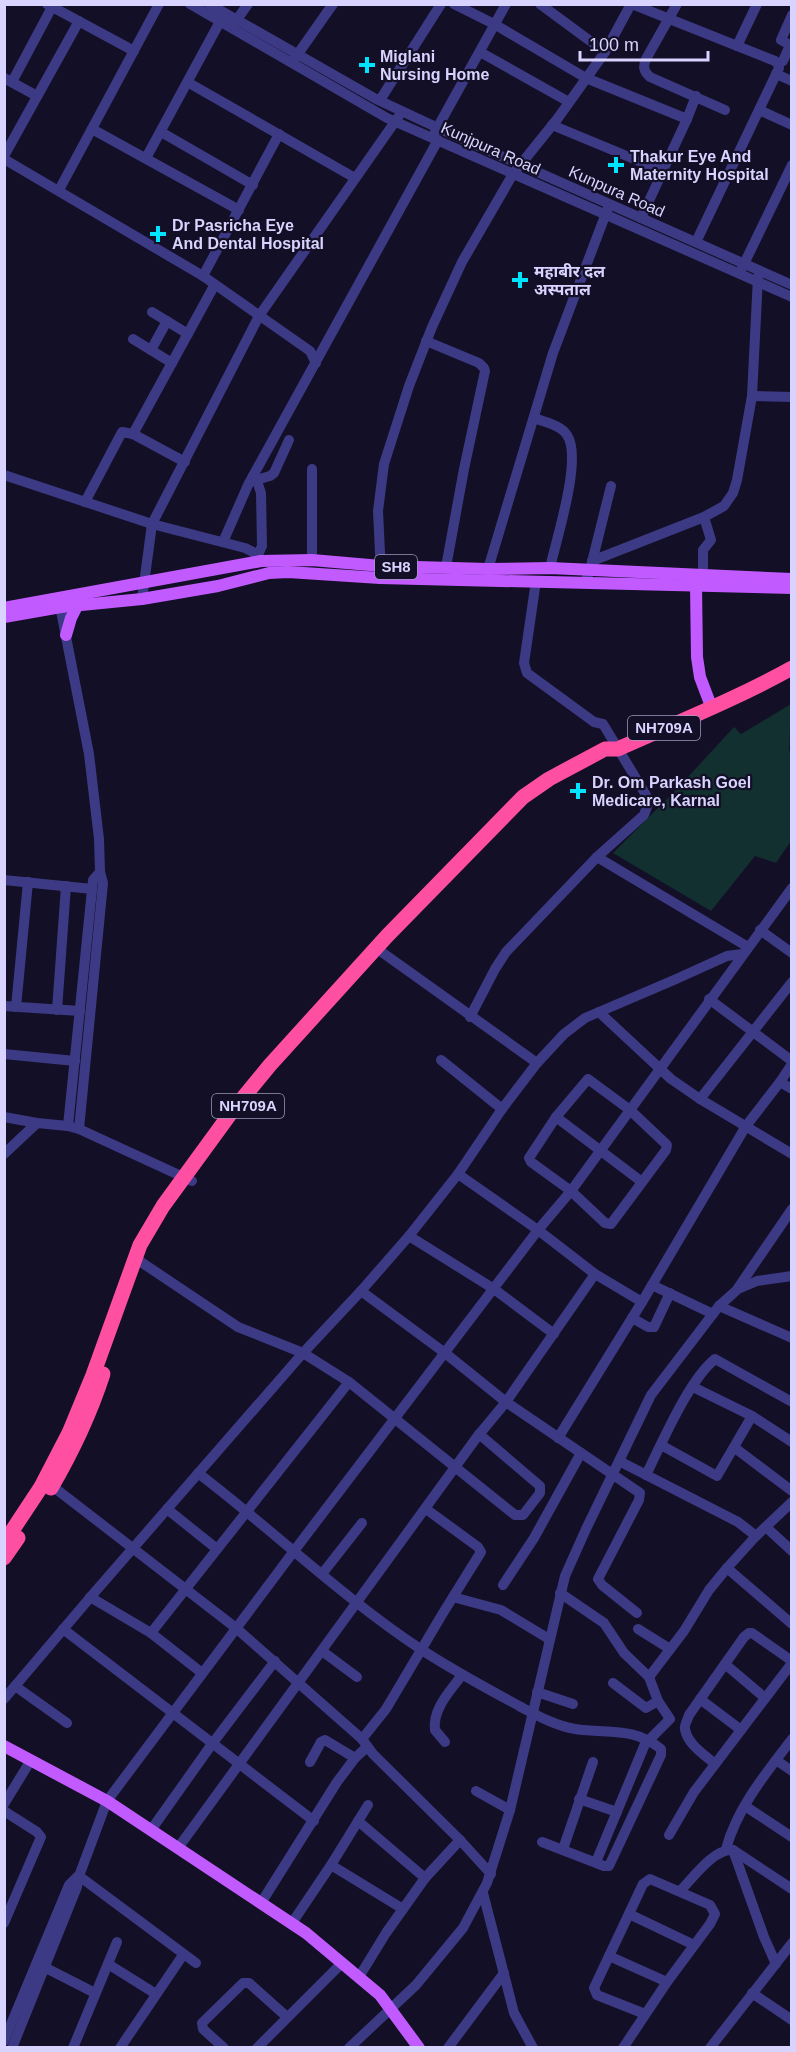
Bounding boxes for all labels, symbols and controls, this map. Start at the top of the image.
scale bar [580,24,708,62]
text: 100 m [589,35,639,55]
place label: Miglani Nursing Home [380,48,489,83]
marker: Miglani Nursing Home [358,56,376,74]
street label: Kunjpura Road [439,119,543,178]
place label: Thakur Eye And Maternity Hospital [630,148,769,183]
marker: Thakur Eye And Maternity Hospital [607,156,625,174]
street label: Kunpura Road [566,163,667,220]
place label: Dr Pasricha Eye And Dental Hospital [172,217,324,252]
marker: Dr Pasricha Eye And Dental Hospital [149,225,167,243]
place label: महाबीर दल अस्पताल [534,263,606,298]
marker: महाबीर दल अस्पताल [511,271,529,289]
road number: SH8 [375,555,417,579]
road number: NH709A [628,716,700,740]
place label: Dr. Om Parkash Goel Medicare, Karnal [592,774,751,809]
marker: Dr. Om Parkash Goel Medicare, Karnal [569,782,587,800]
road number: NH709A [212,1094,284,1118]

